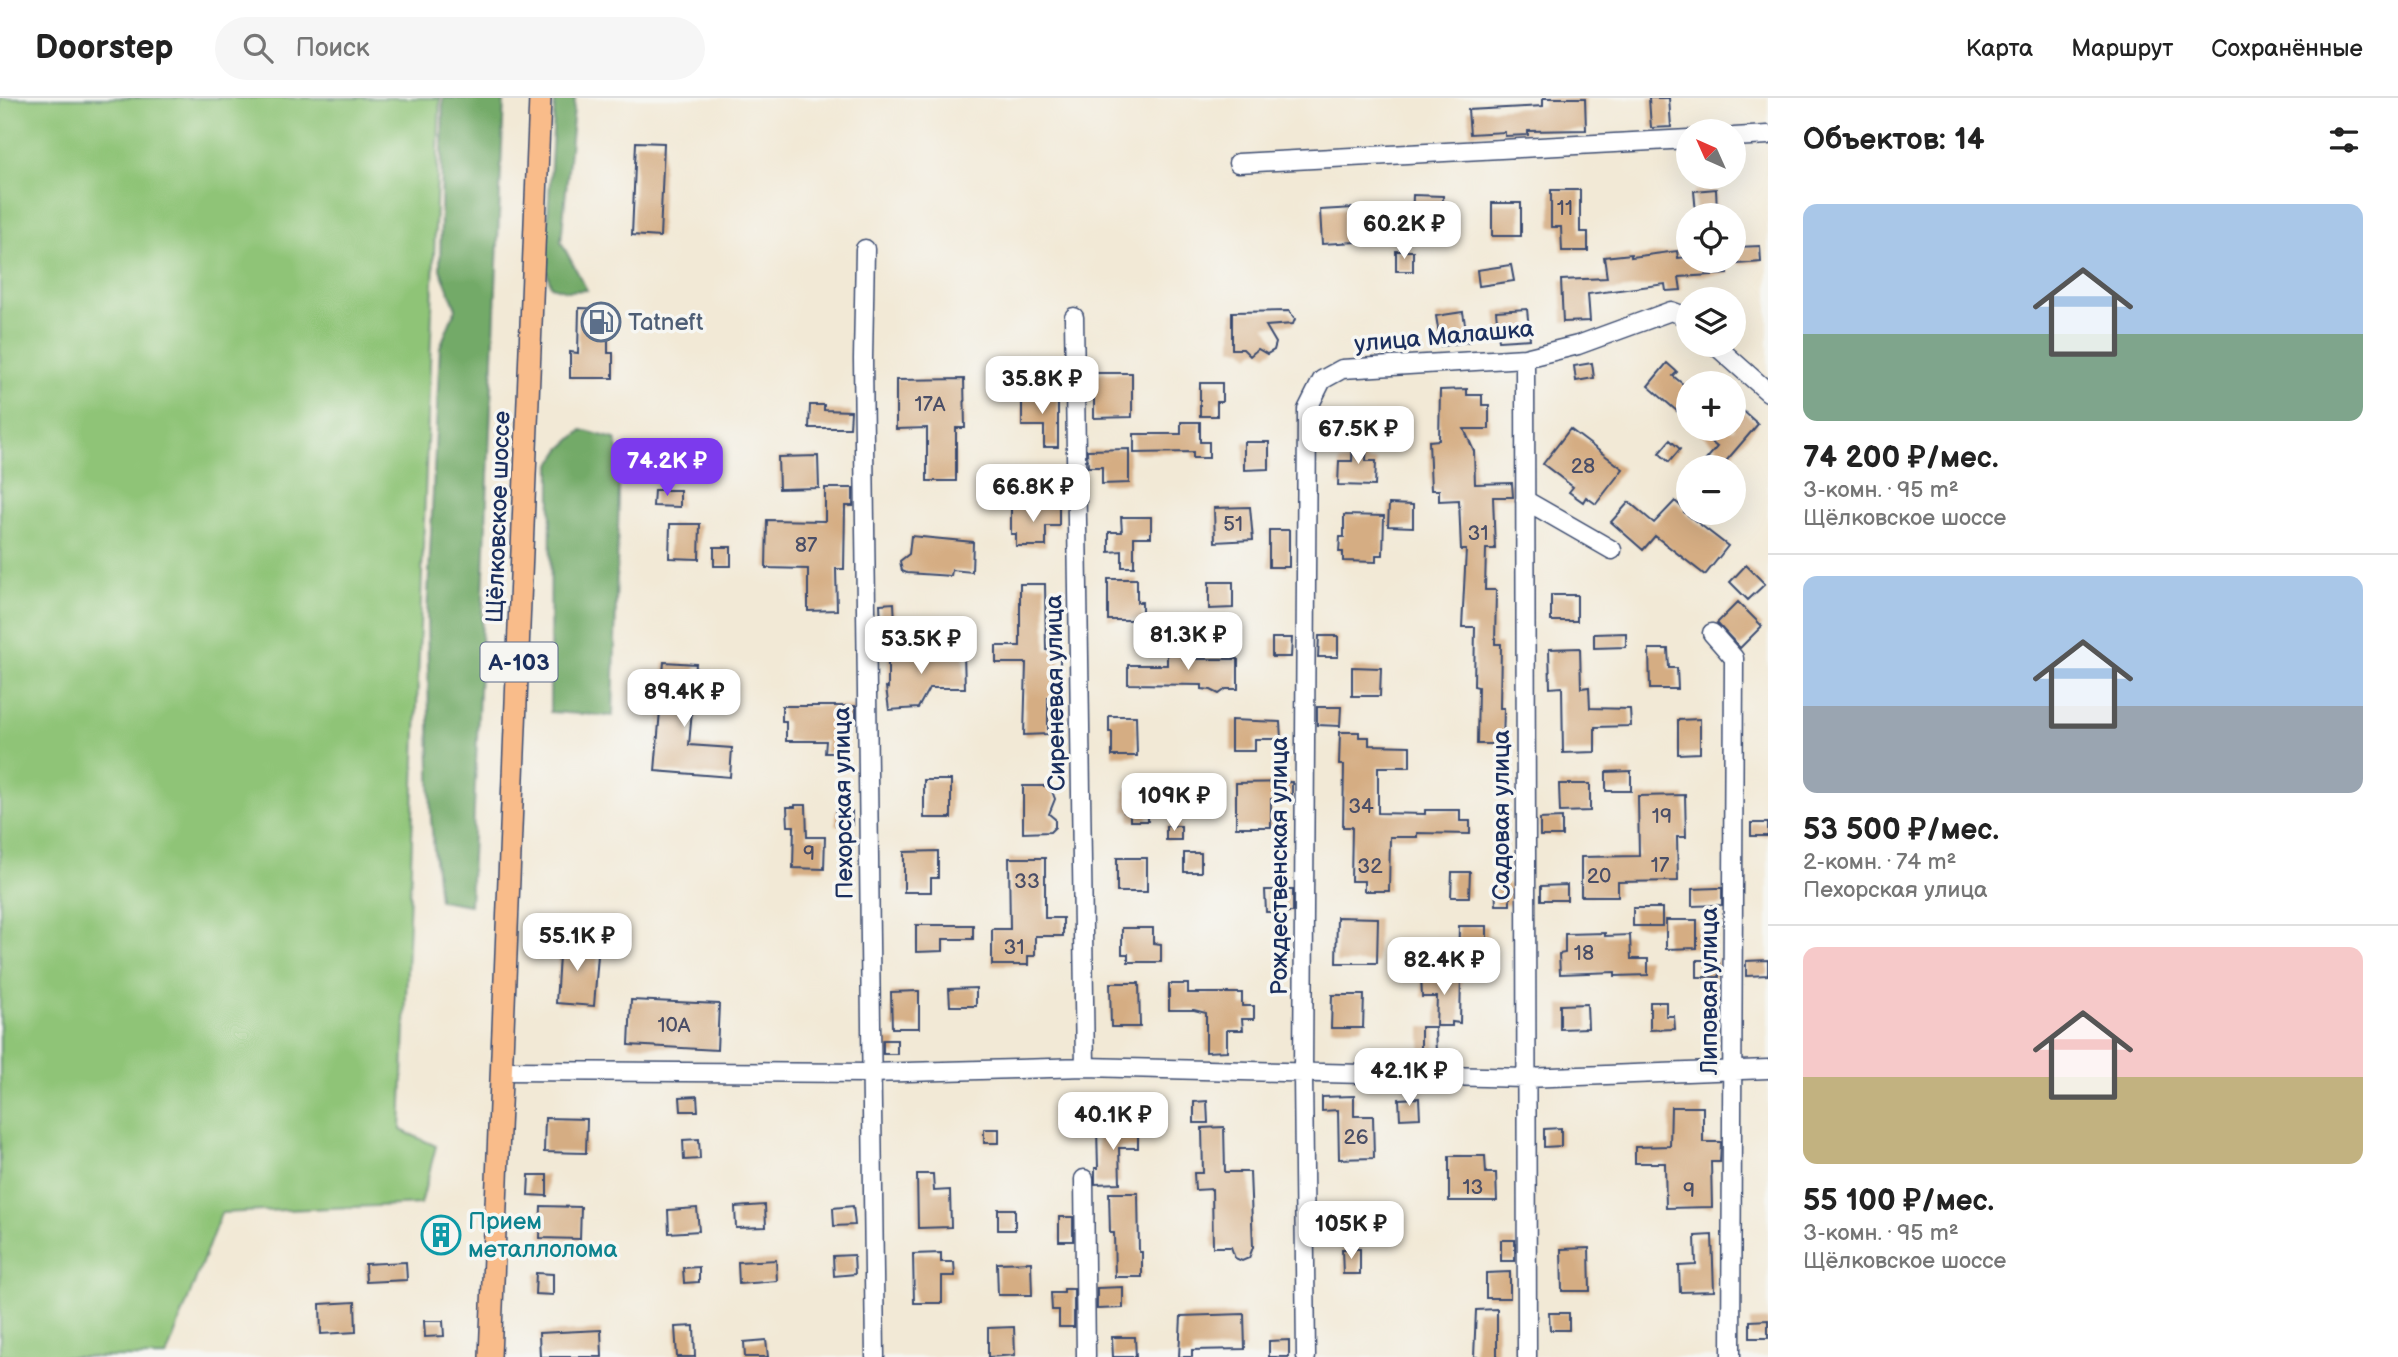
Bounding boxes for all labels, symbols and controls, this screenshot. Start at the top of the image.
search box [215,17,705,80]
text: Doorstep [35,28,173,68]
icon: search [239,29,277,67]
text: Поиск [295,33,370,64]
text: Карта [1966,34,2033,63]
text: Маршрут [2071,34,2173,63]
text: Сохранённые [2211,34,2363,63]
north arrow [1676,119,1746,189]
map controls [1676,119,1746,525]
icon: filters [2325,121,2363,159]
text: Объектов: 14 [1803,122,1985,158]
house number: 11 [1557,196,1573,221]
pin: 60.2K ₽ [1339,202,1469,261]
button: locate [1676,203,1746,273]
text: 60.2K ₽ [1363,210,1445,238]
icon: home [2020,249,2146,375]
button: layers [1676,287,1746,357]
fuel station icon: Tatneft [580,301,622,343]
place label: Tatneft [628,308,704,337]
street label: улица Малашка [1353,314,1535,359]
pin: 35.8K ₽ [977,356,1107,416]
text: 35.8K ₽ [1002,365,1082,393]
button: + [1676,371,1746,441]
house number: 17А [914,392,946,417]
pin: 67.5K ₽ [1293,406,1423,466]
street label: Щёлковское шоссе [480,410,517,624]
text: 67.5K ₽ [1318,415,1398,443]
pin: 74.2K ₽ [602,438,732,498]
text: 74 200 ₽/мес. [1803,440,1999,476]
text: 74.2K ₽ [627,447,707,475]
house number: 28 [1571,454,1595,479]
button: − [1676,455,1746,525]
pin: 66.8K ₽ [968,464,1098,524]
text: 66.8K ₽ [992,473,1074,501]
text: 3-комн. · 95 m² [1803,476,1959,504]
text: Щёлковское шоссе [1803,504,2006,532]
house number: 51 [1223,512,1243,537]
house number: 31 [1467,521,1489,546]
house number: 87 [795,533,818,558]
street label: Сиреневая улица [1039,595,1072,791]
pin: 81.3K ₽ [1123,612,1253,672]
pin: 53.5K ₽ [856,616,986,676]
text: 81.3K ₽ [1149,621,1227,649]
icon: home [2020,621,2146,747]
text: 53.5K ₽ [881,625,961,653]
road number: А-103 [480,642,558,682]
pin: 89.4K ₽ [619,670,749,729]
text: 89.4K ₽ [643,678,725,706]
street label: Пехорская улица [827,706,860,900]
street label: Садовая улица [1487,730,1516,900]
street label: Рождественская улица [1265,737,1294,995]
pin: 109K ₽ [1117,774,1231,833]
text: 109K ₽ [1138,782,1210,810]
house number: 34 [1348,794,1374,819]
house number: 19 [1652,804,1672,829]
text: 53 500 ₽/мес. [1803,812,1999,848]
house number: 9 [803,841,815,866]
text: 2-комн. · 74 m² [1803,848,1956,876]
house number: 17 [1651,853,1670,878]
house number: 32 [1357,854,1383,879]
house number: 20 [1587,864,1611,889]
house number: 33 [1014,869,1040,894]
text: Пехорская улица [1803,876,1988,904]
street label: Липовая улица [1695,907,1724,1076]
pin: 55.1K ₽ [512,914,642,973]
text: 55.1K ₽ [539,922,615,950]
house number: 31 [1003,935,1025,960]
pin: 82.4K ₽ [1379,937,1509,997]
house number: 18 [1574,941,1594,966]
text: 82.4K ₽ [1403,946,1485,974]
icon: home [2020,992,2146,1118]
house number: 10А [657,1013,691,1038]
pin: 42.1K ₽ [1344,1048,1474,1108]
text: 42.1K ₽ [1370,1057,1448,1085]
pin: 40.1K ₽ [1048,1093,1178,1152]
text: 40.1K ₽ [1074,1101,1152,1129]
house number: 26 [1343,1125,1369,1150]
house number: 13 [1462,1175,1484,1200]
house number: 9 [1683,1178,1695,1203]
text: 55 100 ₽/мес. [1803,1183,1994,1219]
pin: 105K ₽ [1294,1202,1408,1261]
place label: Прием металлолома [468,1207,618,1264]
text: 105K ₽ [1315,1210,1387,1238]
building icon: Прием металлолома [420,1214,462,1256]
text: 3-комн. · 95 m² [1803,1219,1959,1247]
text: Щёлковское шоссе [1803,1247,2006,1275]

